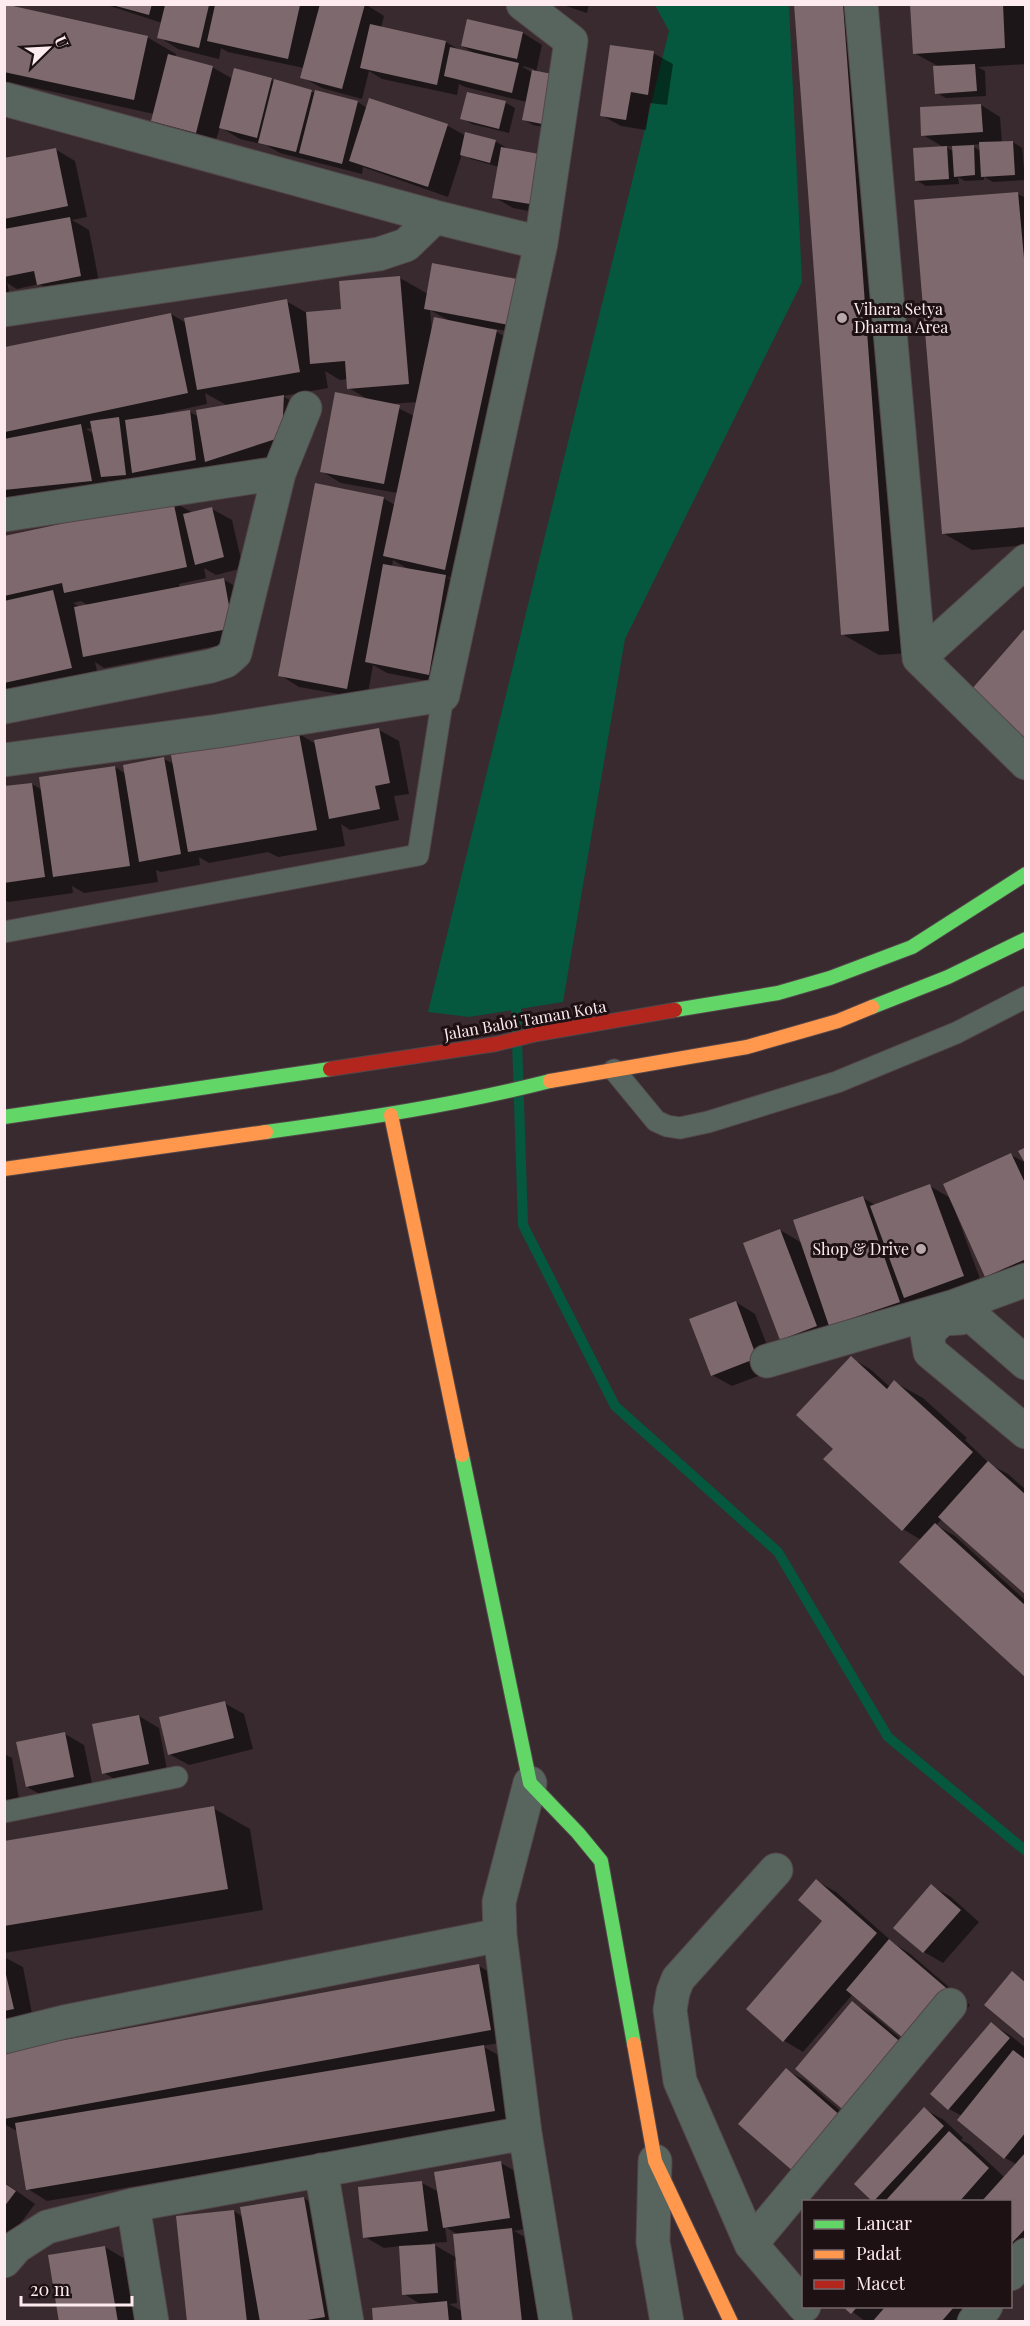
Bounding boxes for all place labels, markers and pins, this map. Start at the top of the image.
place label: Vihara Setya Dharma Area [853,298,948,337]
marker: Vihara Setya Dharma Area [835,311,849,325]
place label: Shop & Drive [812,1238,909,1259]
marker: Shop & Drive [914,1242,928,1256]

